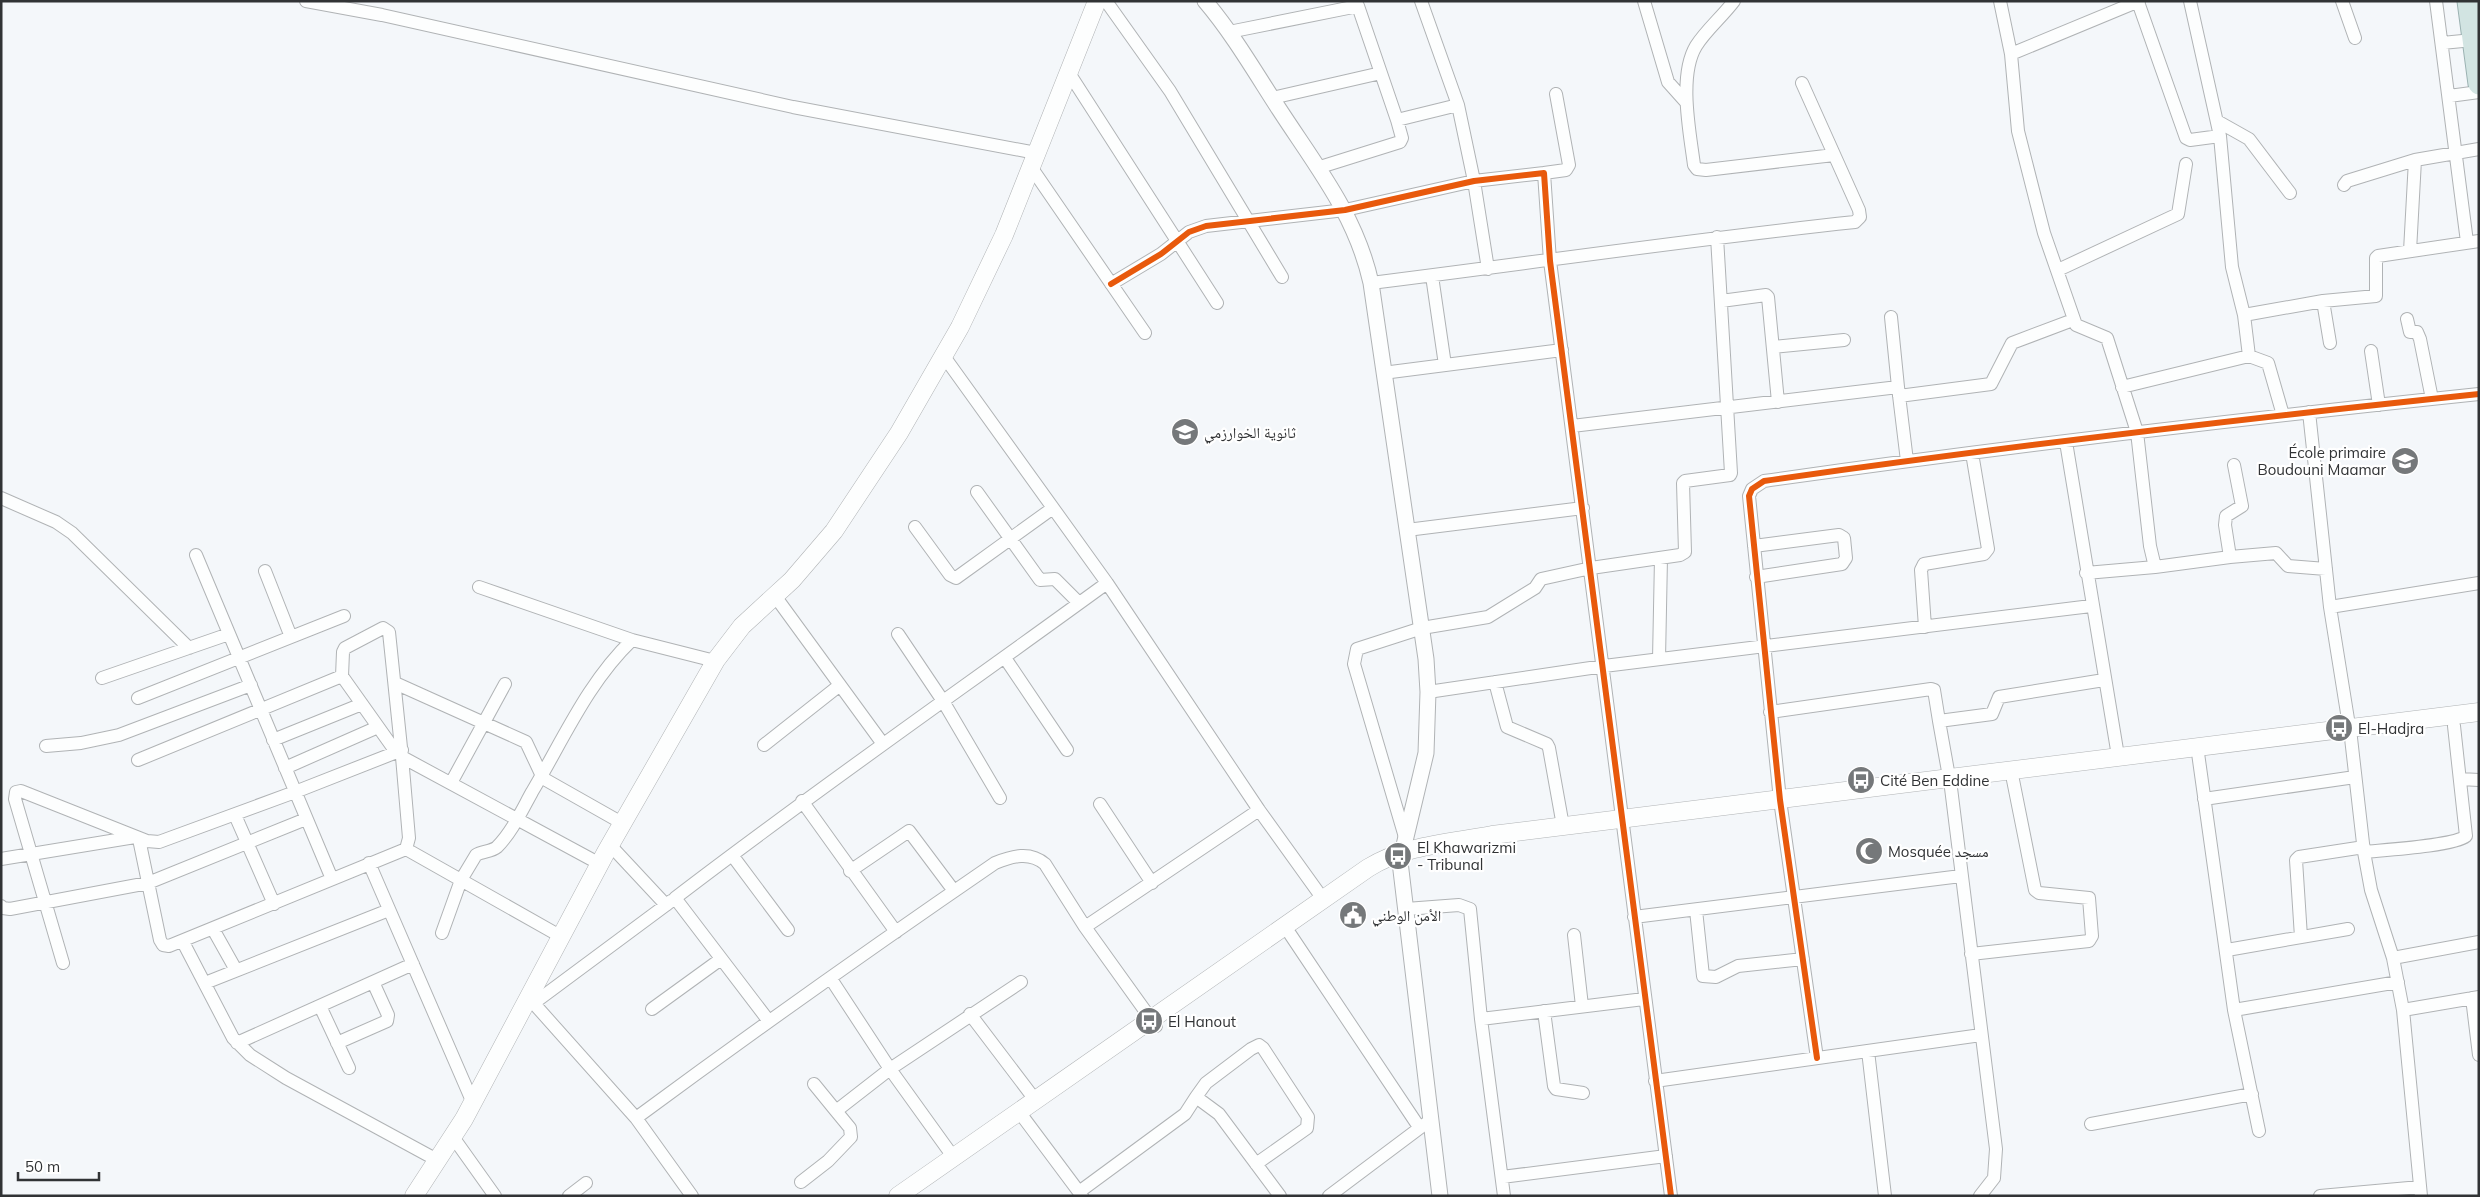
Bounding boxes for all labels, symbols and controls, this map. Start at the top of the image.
school or university icon: ثانوية الخوارزمي [1170,417,1200,447]
place label: ثانوية الخوارزمي [1204,423,1296,444]
place label: École primaire Boudouni Maamar [2258,443,2387,479]
school or university icon: École primaire Boudouni Maamar [2390,446,2420,476]
bus stop icon: El-Hadjra [2324,713,2354,743]
place label: El-Hadjra [2358,719,2424,738]
bus stop icon: Cité Ben Eddine [1846,765,1876,795]
place label: Cité Ben Eddine [1880,771,1989,790]
mosque icon: Mosquée مسجد [1854,836,1884,866]
place label: El Khawarizmi - Tribunal [1417,838,1516,874]
bus stop icon: El Khawarizmi - Tribunal [1383,841,1413,871]
place label: Mosquée مسجد [1888,842,1989,861]
public building icon: الأمن الوطني [1338,900,1368,930]
place label: الأمن الوطني [1372,906,1441,927]
bus stop icon: El Hanout [1134,1006,1164,1036]
place label: El Hanout [1168,1012,1236,1031]
scale bar [18,1150,99,1182]
text: 50 m [25,1157,60,1176]

